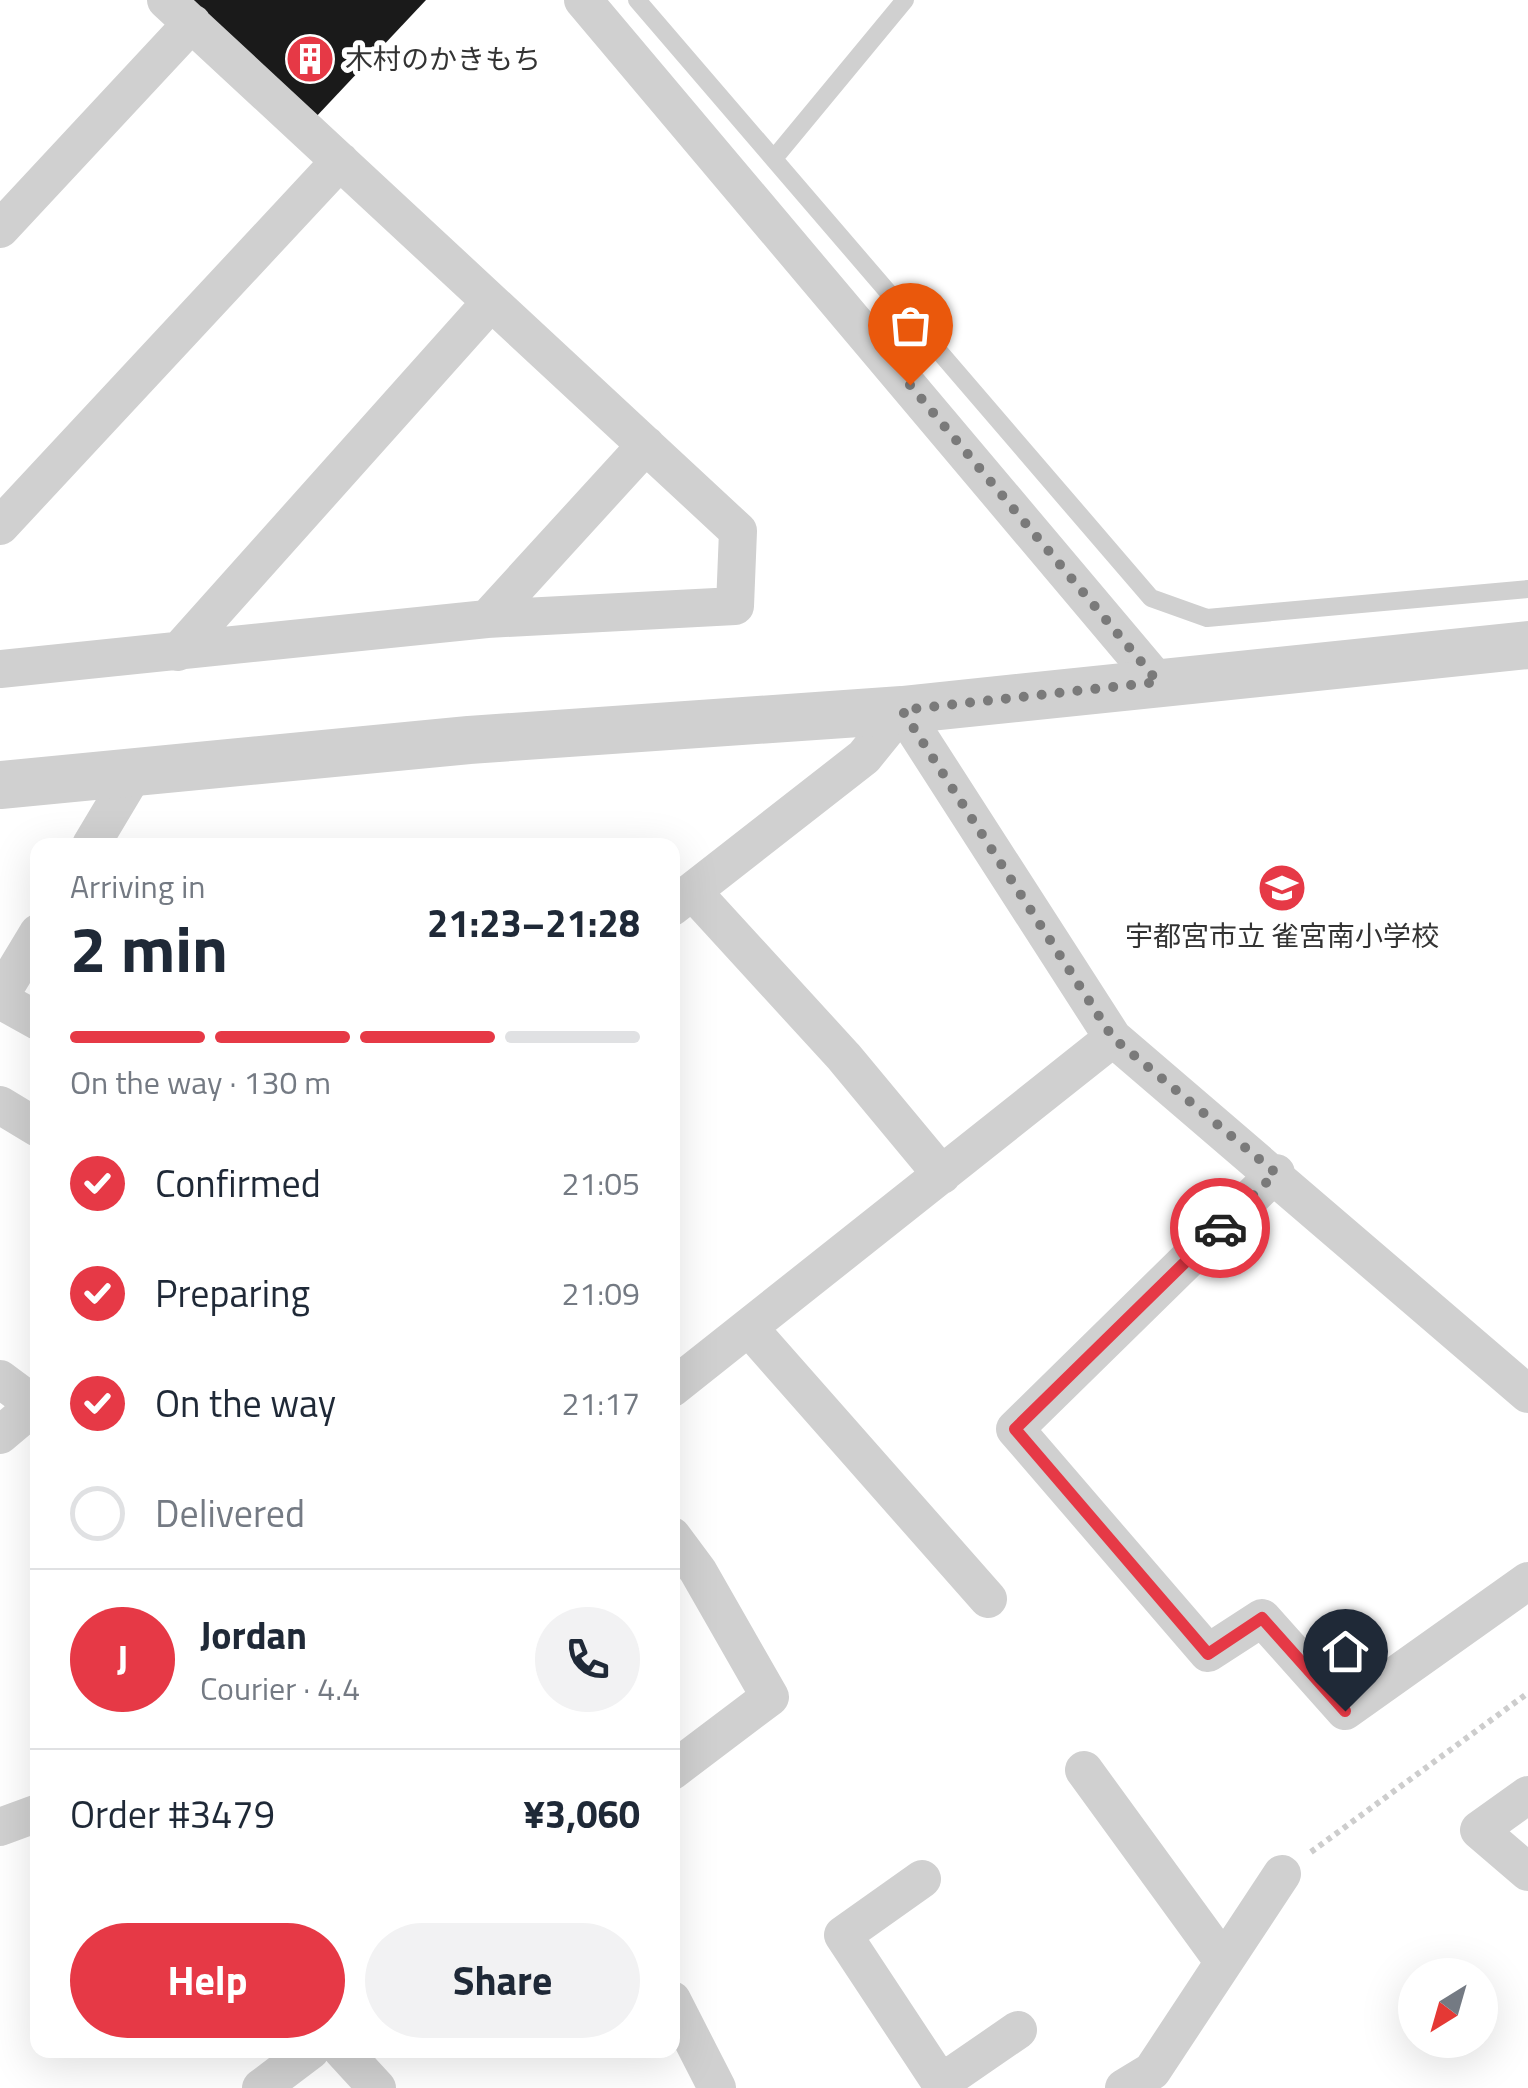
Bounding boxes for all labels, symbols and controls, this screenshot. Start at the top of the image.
building icon: 木村のかきもち [284,33,336,85]
place label: 木村のかきもち [345,37,541,80]
pin [868,283,953,386]
icon: bag [883,298,938,353]
text: Arriving in [70,862,206,910]
school or university icon: 宇都宮市立 雀宮南小学校 [1256,862,1308,914]
text: 21:23–21:28 [427,894,640,952]
text: 2 min [70,898,228,997]
place label: 宇都宮市立 雀宮南小学校 [1125,914,1439,957]
text: On the way · 130 m [70,1058,331,1106]
text: Confirmed [155,1154,321,1212]
icon: check [70,1156,125,1211]
text: 21:05 [561,1159,640,1207]
courier [1170,1178,1270,1278]
icon: car [1193,1201,1248,1256]
text: Preparing [155,1264,310,1322]
icon: check [70,1266,125,1321]
text: 21:09 [561,1269,640,1317]
text: On the way [155,1374,336,1432]
icon: check [70,1376,125,1431]
text: 21:17 [561,1379,640,1427]
text: Delivered [155,1484,305,1542]
text: Jordan [200,1606,307,1664]
button: phone [535,1607,640,1712]
pin [1303,1609,1388,1712]
icon: home [1318,1624,1373,1679]
text: J [117,1630,128,1688]
text: Courier · 4.4 [200,1664,360,1712]
text: Order #3479 [70,1785,275,1843]
text: ¥3,060 [524,1785,640,1843]
button: Help [70,1923,345,2038]
button: Share [365,1923,640,2038]
north arrow [1398,1958,1498,2058]
map controls [1398,1958,1498,2058]

